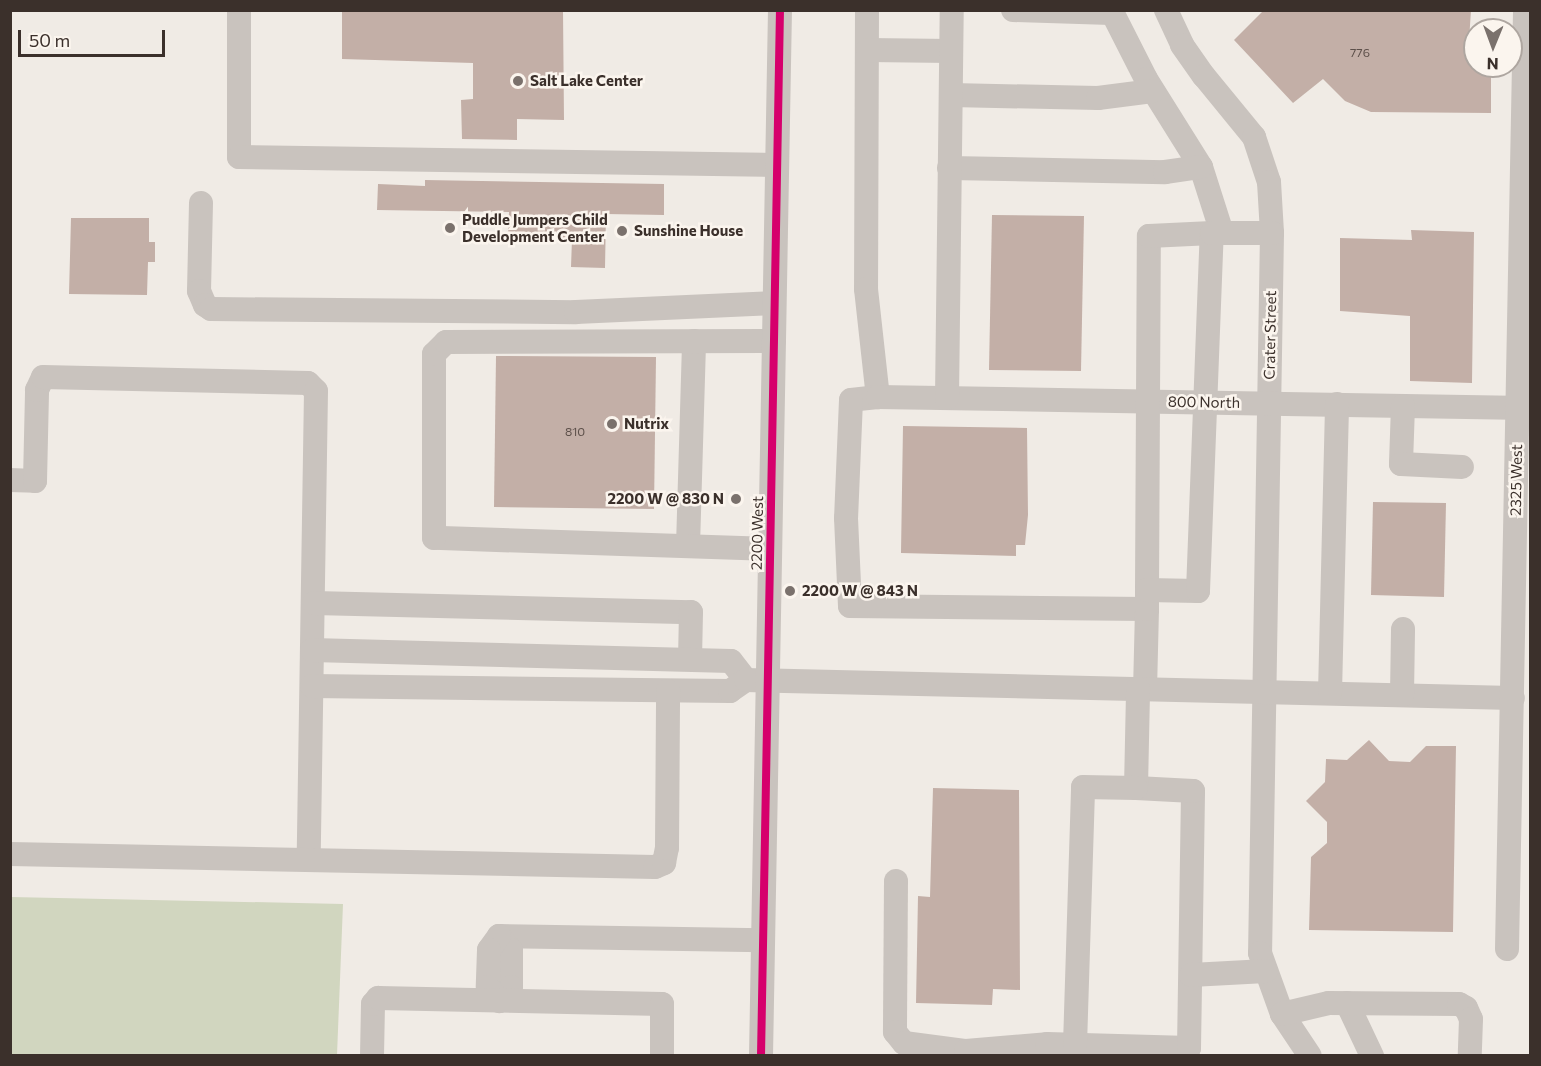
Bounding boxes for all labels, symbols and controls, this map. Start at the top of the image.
scale bar [21,18,168,56]
north arrow [1463,18,1523,78]
text: 50 m [29,29,70,51]
house number: 776 [1350,46,1370,60]
text: N [1487,55,1499,74]
place label: Salt Lake Center [530,72,643,90]
marker: Salt Lake Center [511,74,525,88]
place label: Puddle Jumpers Child Development Center [462,210,608,245]
marker: Puddle Jumpers Child Development Center [443,221,457,235]
place label: Sunshine House [634,222,743,240]
marker: Sunshine House [615,224,629,238]
street label: Crater Street [1260,290,1280,380]
street label: 800 North [1168,392,1240,412]
place label: Nutrix [624,415,669,433]
marker: Nutrix [605,417,619,431]
house number: 810 [565,425,585,439]
street label: 2325 West [1506,444,1526,516]
place label: 2200 W @ 830 N [607,490,724,508]
marker: 2200 W @ 830 N [729,492,743,506]
street label: 2200 West [747,496,767,570]
place label: 2200 W @ 843 N [802,582,918,600]
marker: 2200 W @ 843 N [783,584,797,598]

